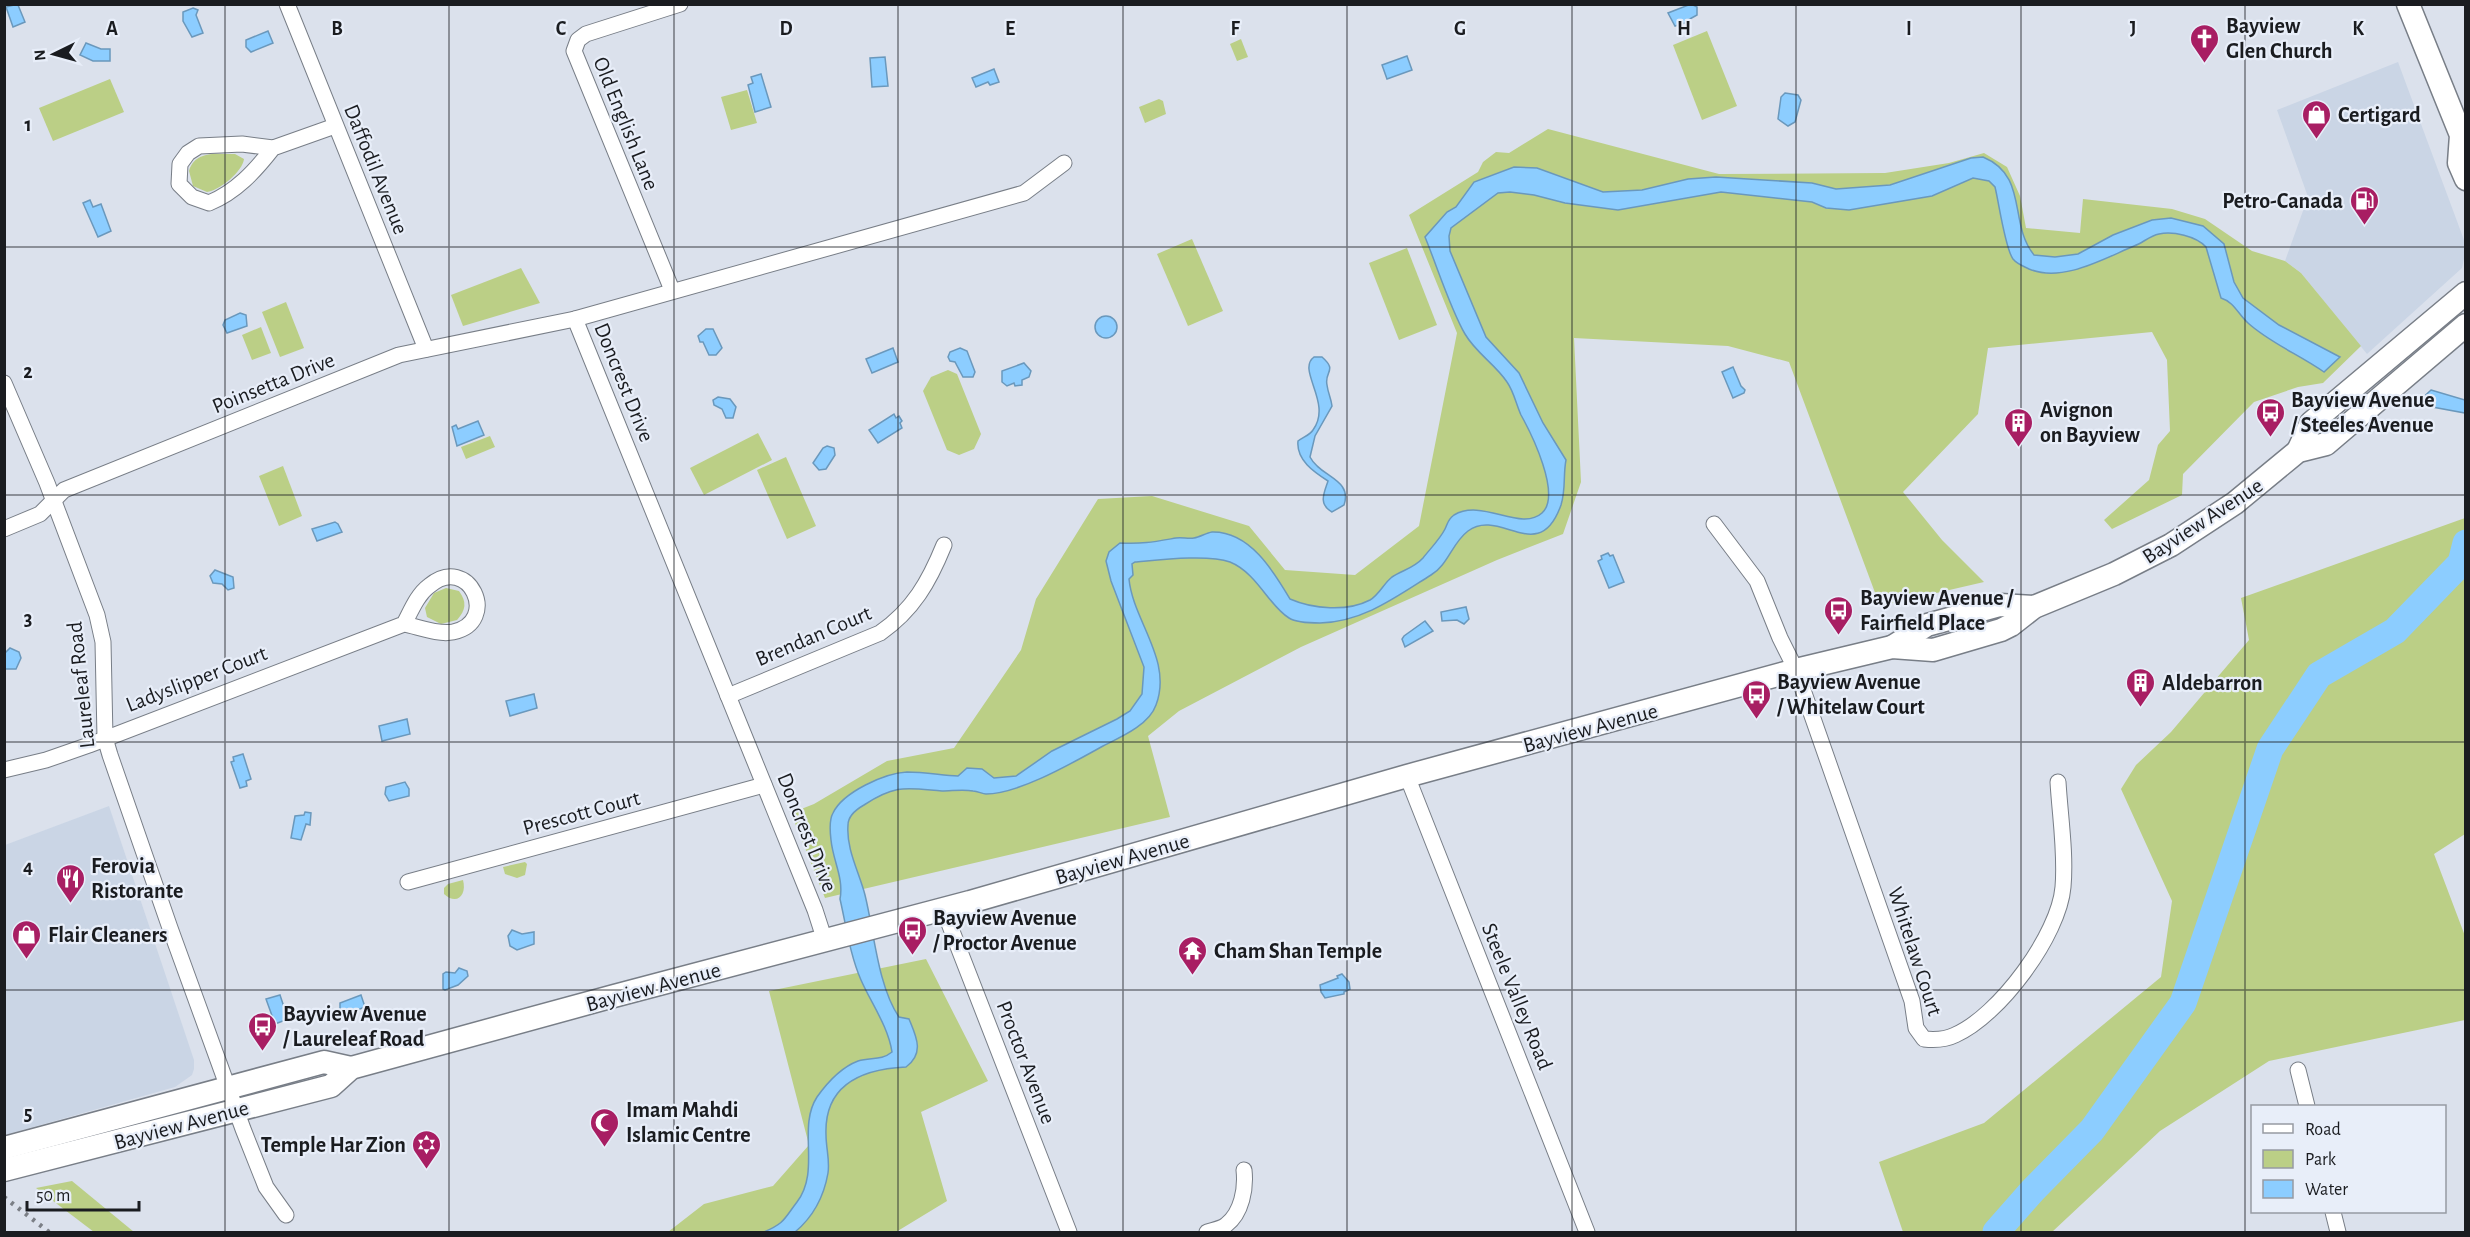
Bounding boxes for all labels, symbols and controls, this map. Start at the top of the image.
place label: Bayview Glen Church [2226,15,2332,62]
text: A [106,19,118,39]
text: B [331,19,343,39]
text: C [556,19,567,39]
text: D [779,19,793,39]
text: E [1005,19,1015,39]
text: F [1230,19,1240,39]
text: G [1454,19,1466,39]
text: H [1677,19,1691,39]
text: I [1906,19,1912,39]
text: J [2130,19,2136,39]
text: K [2352,19,2364,39]
church icon: Bayview Glen Church [2189,22,2221,64]
north arrow [24,24,84,84]
text: N [32,49,49,61]
street label: Old English Lane [589,54,663,193]
shop icon: Certigard [2301,98,2333,140]
street label: Daffodil Avenue [340,101,412,237]
place label: Certigard [2338,104,2421,126]
text: 1 [24,115,32,135]
fuel station icon: Petro-Canada [2348,184,2380,226]
place label: Petro-Canada [2222,190,2343,212]
street label: Doncrest Drive [590,320,658,445]
street label: Poinsetta Drive [209,348,338,417]
text: 2 [23,362,33,382]
place label: Bayview Avenue / Steeles Avenue [2290,389,2435,436]
bus stop icon: Bayview Avenue / Steeles Avenue [2254,396,2286,438]
place label: Avignon on Bayview [2040,399,2141,447]
building icon: Avignon on Bayview [2003,406,2035,448]
street label: Bayview Avenue [2138,474,2267,568]
place label: Bayview Avenue / Fairfield Place [1860,587,2014,634]
bus stop icon: Bayview Avenue / Fairfield Place [1823,594,1855,636]
street label: Brendan Court [752,602,874,670]
text: 3 [24,609,32,629]
street label: Laureleaf Road [63,621,99,749]
street label: Ladyslipper Court [123,642,270,716]
building icon: Aldebarron [2125,666,2157,708]
place label: Bayview Avenue / Whitelaw Court [1776,671,1925,718]
place label: Aldebarron [2162,672,2263,694]
bus stop icon: Bayview Avenue / Whitelaw Court [1740,678,1772,720]
street label: Bayview Avenue [1521,699,1660,757]
street label: Doncrest Drive [773,770,841,895]
street label: Prescott Court [520,787,642,839]
street label: Bayview Avenue [1053,829,1192,889]
place label: Ferovia Ristorante [91,855,183,902]
text: 4 [23,857,33,877]
restaurant icon: Ferovia Ristorante [54,862,86,904]
street label: Whitelaw Court [1884,884,1946,1018]
place label: Bayview Avenue / Proctor Avenue [932,907,1077,954]
bus stop icon: Bayview Avenue / Proctor Avenue [896,914,928,956]
shop icon: Flair Cleaners [11,918,43,960]
street label: Steele Valley Road [1478,920,1556,1073]
place label: Flair Cleaners [48,924,168,946]
temple icon: Cham Shan Temple [1177,934,1209,976]
place label: Cham Shan Temple [1214,940,1382,962]
street label: Bayview Avenue [584,958,723,1016]
street label: Proctor Avenue [993,998,1060,1127]
place label: Bayview Avenue / Laureleaf Road [282,1003,427,1050]
bus stop icon: Bayview Avenue / Laureleaf Road [246,1010,278,1052]
street label: Bayview Avenue [112,1096,251,1154]
place label: Imam Mahdi Islamic Centre [626,1099,751,1146]
text: 5 [24,1104,32,1124]
legend [2251,1105,2446,1213]
mosque icon: Imam Mahdi Islamic Centre [589,1106,621,1148]
text: Road [2305,1121,2341,1139]
synagogue icon: Temple Har Zion [411,1128,443,1170]
place label: Temple Har Zion [261,1134,406,1156]
text: Park [2305,1151,2337,1169]
scale bar [27,1174,140,1212]
text: Water [2305,1181,2348,1199]
text: 50 m [36,1187,70,1205]

